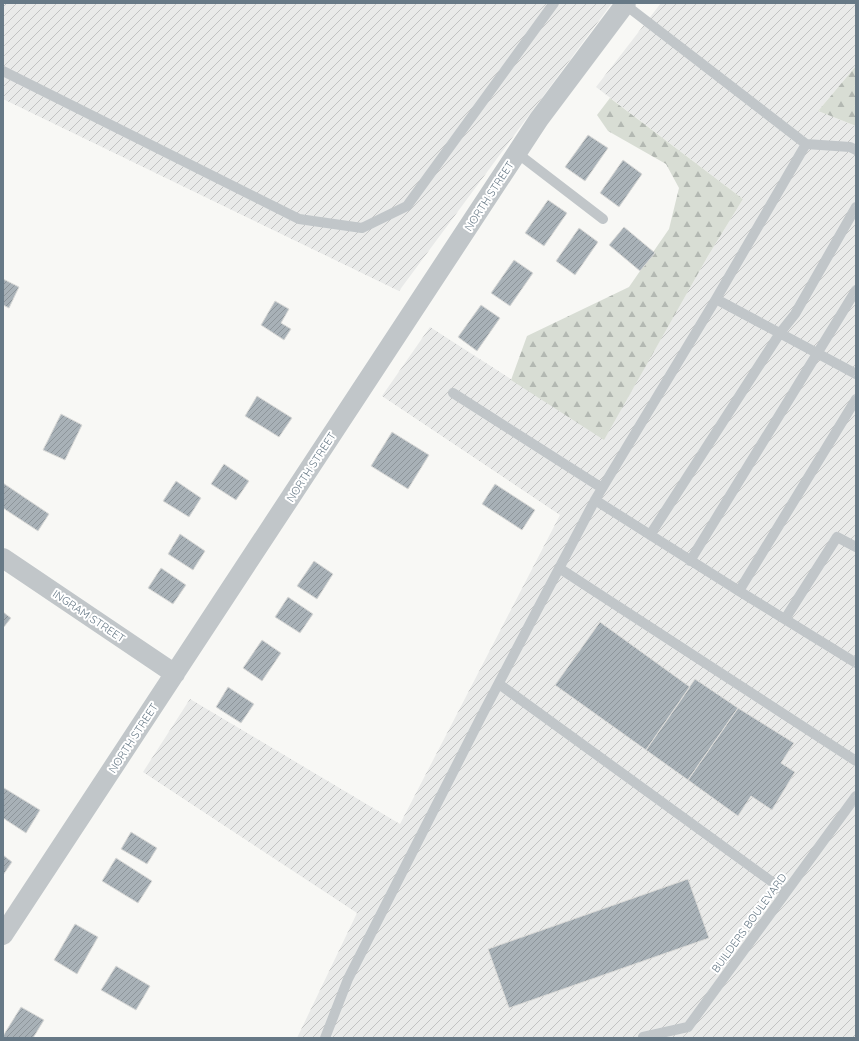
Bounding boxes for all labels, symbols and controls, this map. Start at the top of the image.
street label: NORTH STREET [461,158,517,234]
street label: NORTH STREET [283,429,339,505]
street label: INGRAM STREET [50,587,128,646]
street label: NORTH STREET [105,700,161,776]
street label: BUILDERS BOULEVARD [708,871,790,975]

